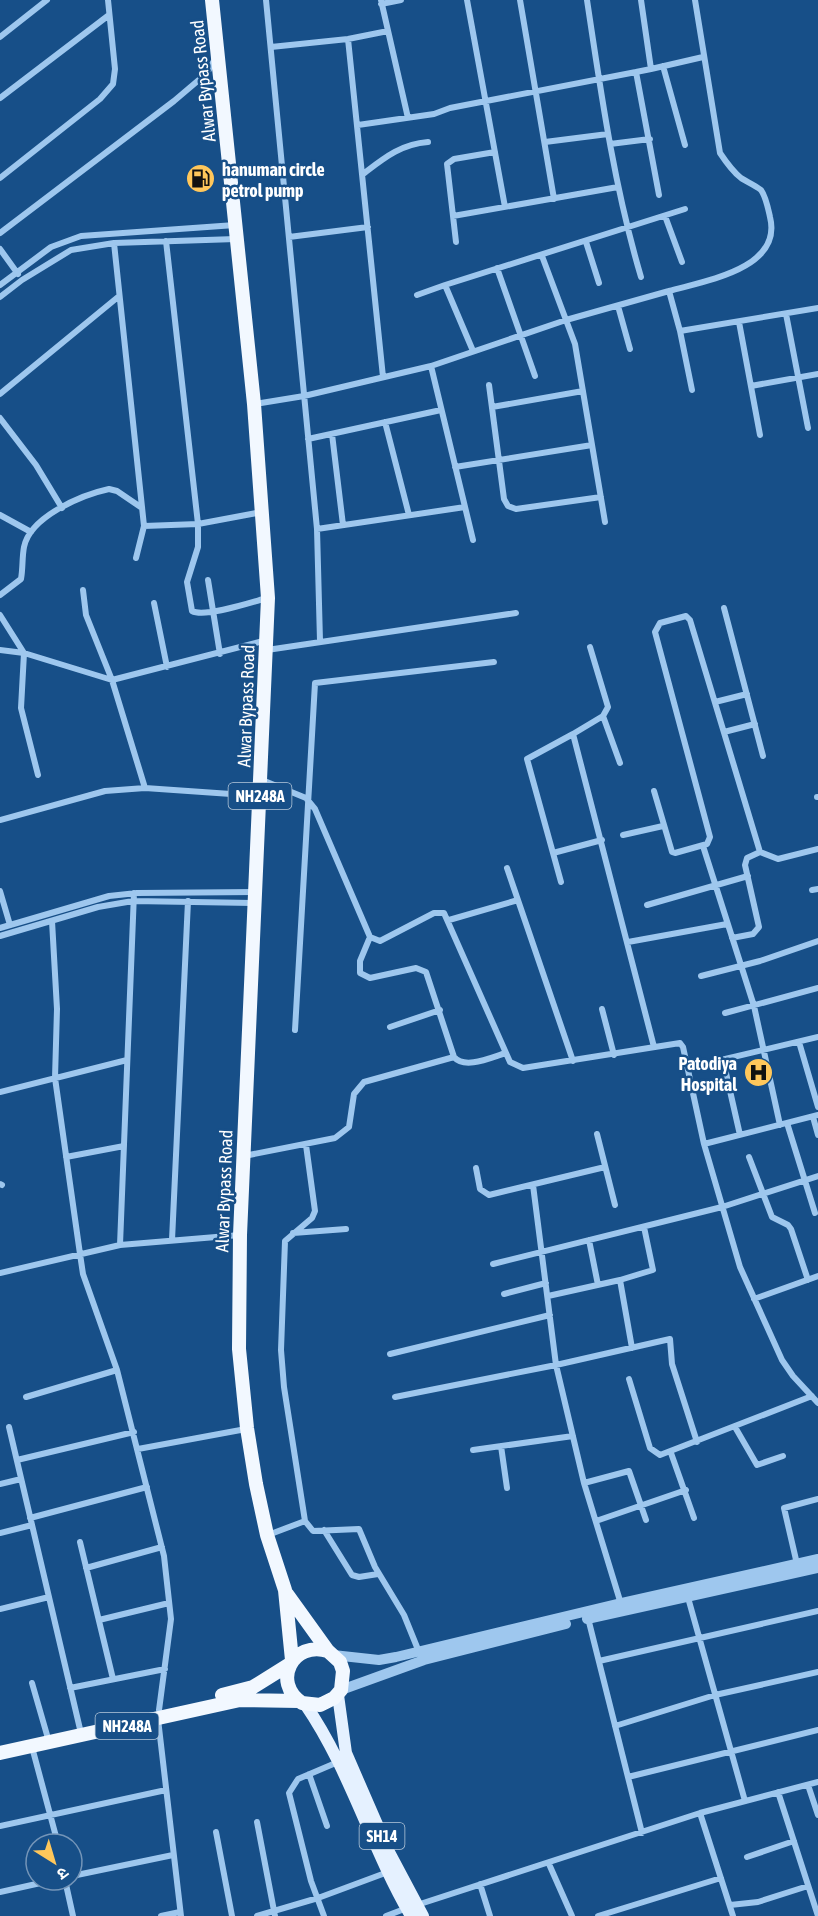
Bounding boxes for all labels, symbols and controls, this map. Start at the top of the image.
street label: Alwar Bypass Road [186,19,220,143]
place label: hanuman circle petrol pump [222,159,325,201]
fuel station icon: hanuman circle petrol pump [185,163,217,195]
street label: Alwar Bypass Road [233,644,259,768]
road number: NH248A [228,783,292,809]
place label: Patodiya Hospital [678,1053,737,1095]
hospital icon: Patodiya Hospital [742,1057,774,1089]
street label: Alwar Bypass Road [211,1129,237,1253]
road number: NH248A [96,1713,158,1739]
road number: SH14 [360,1823,404,1849]
north arrow [24,1832,84,1892]
text: उ [53,1864,72,1884]

